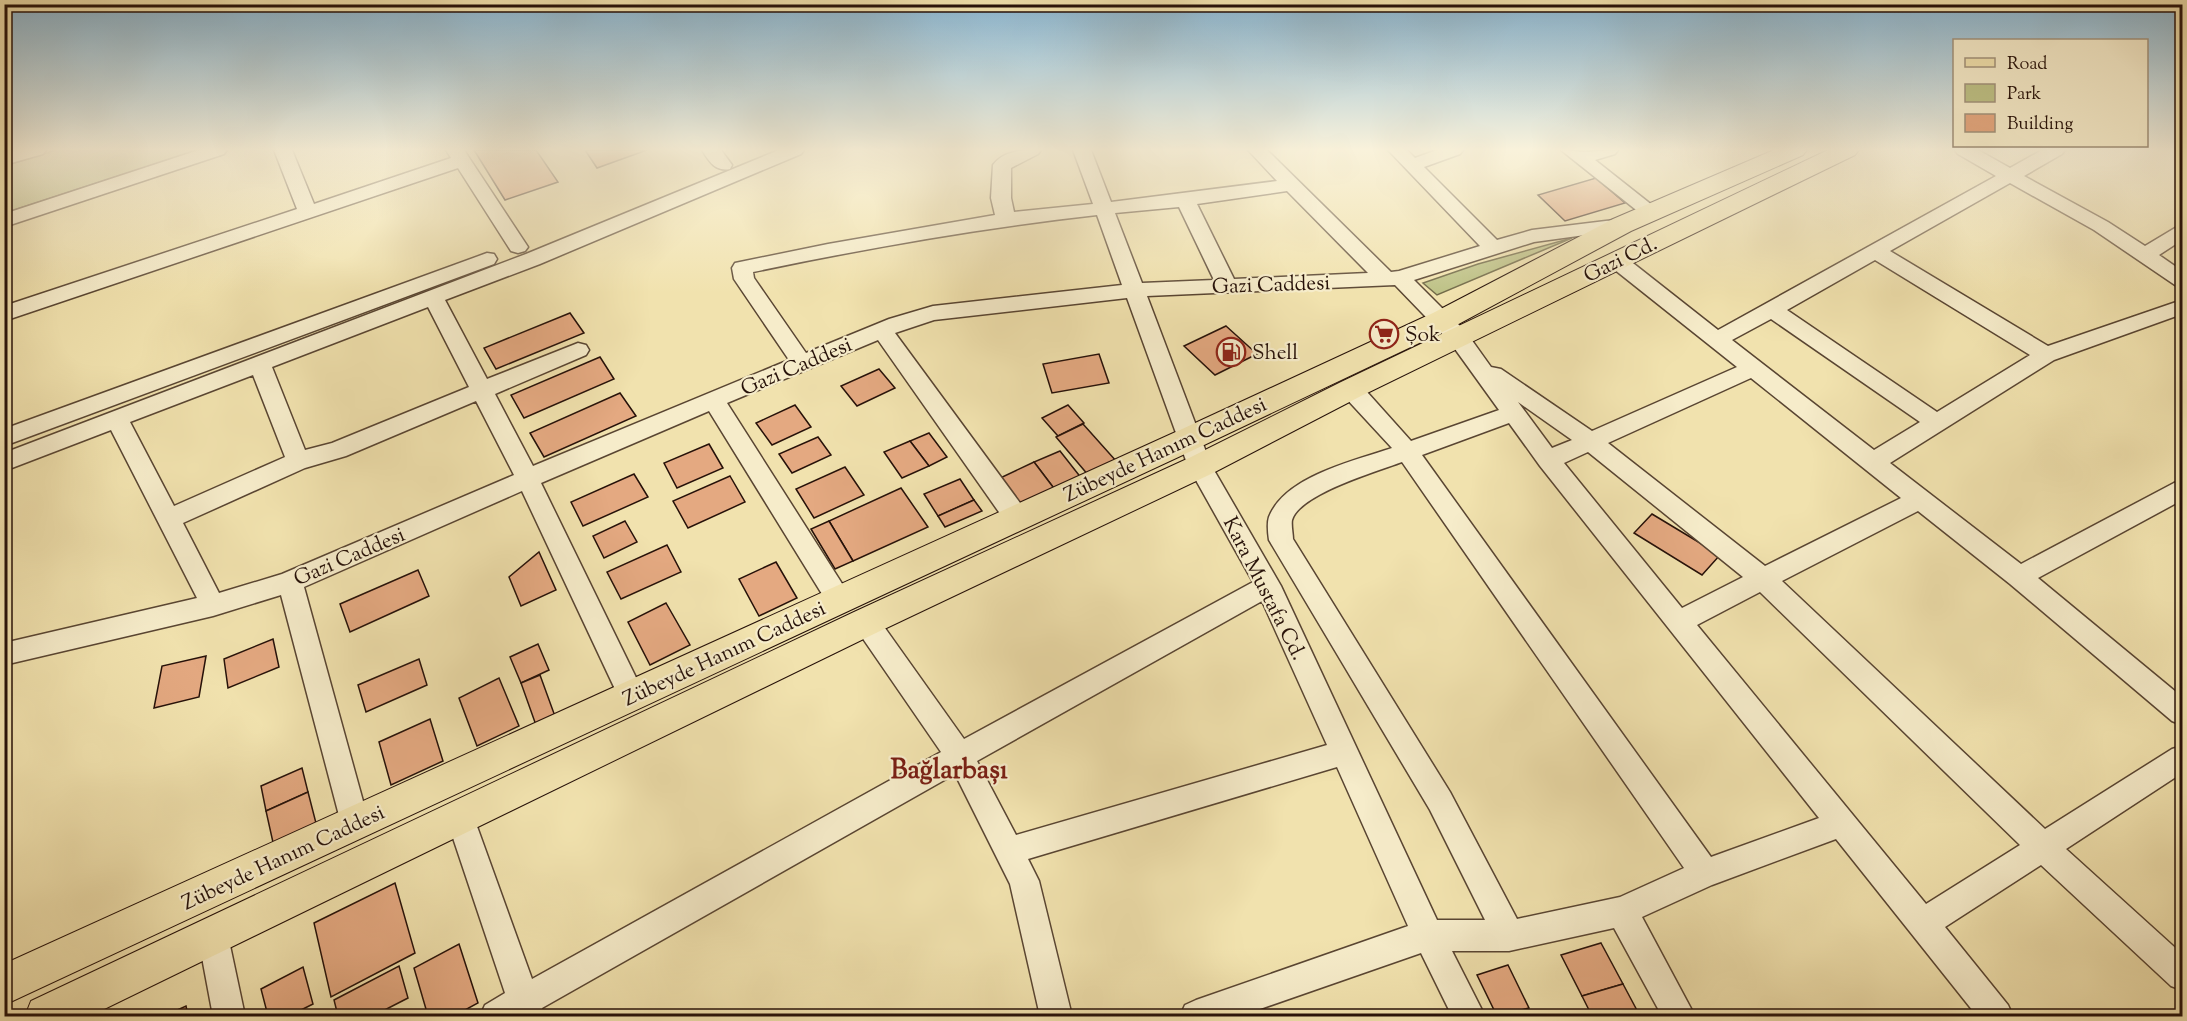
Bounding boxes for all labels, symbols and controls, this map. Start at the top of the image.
legend [1953,39,2148,147]
text: Road [2007,52,2047,78]
text: Park [2007,82,2042,108]
text: Building [2007,112,2073,138]
street label: Gazi Cd. [1579,230,1663,292]
street label: Gazi Caddesi [1211,269,1331,303]
supermarket icon: Şok [1368,318,1400,350]
place label: Şok [1405,321,1441,351]
street label: Gazi Caddesi [736,331,857,405]
fuel station icon: Shell [1215,336,1247,368]
place label: Shell [1252,339,1298,369]
street label: Zübeyde Hanım Caddesi [1060,391,1272,511]
street label: Kara Mustafa Cd. [1214,512,1312,666]
street label: Gazi Caddesi [289,521,410,595]
street label: Zübeyde Hanım Caddesi [619,595,831,715]
district label: Bağlarbaşı [890,752,1008,791]
street label: Zübeyde Hanım Caddesi [178,799,390,919]

